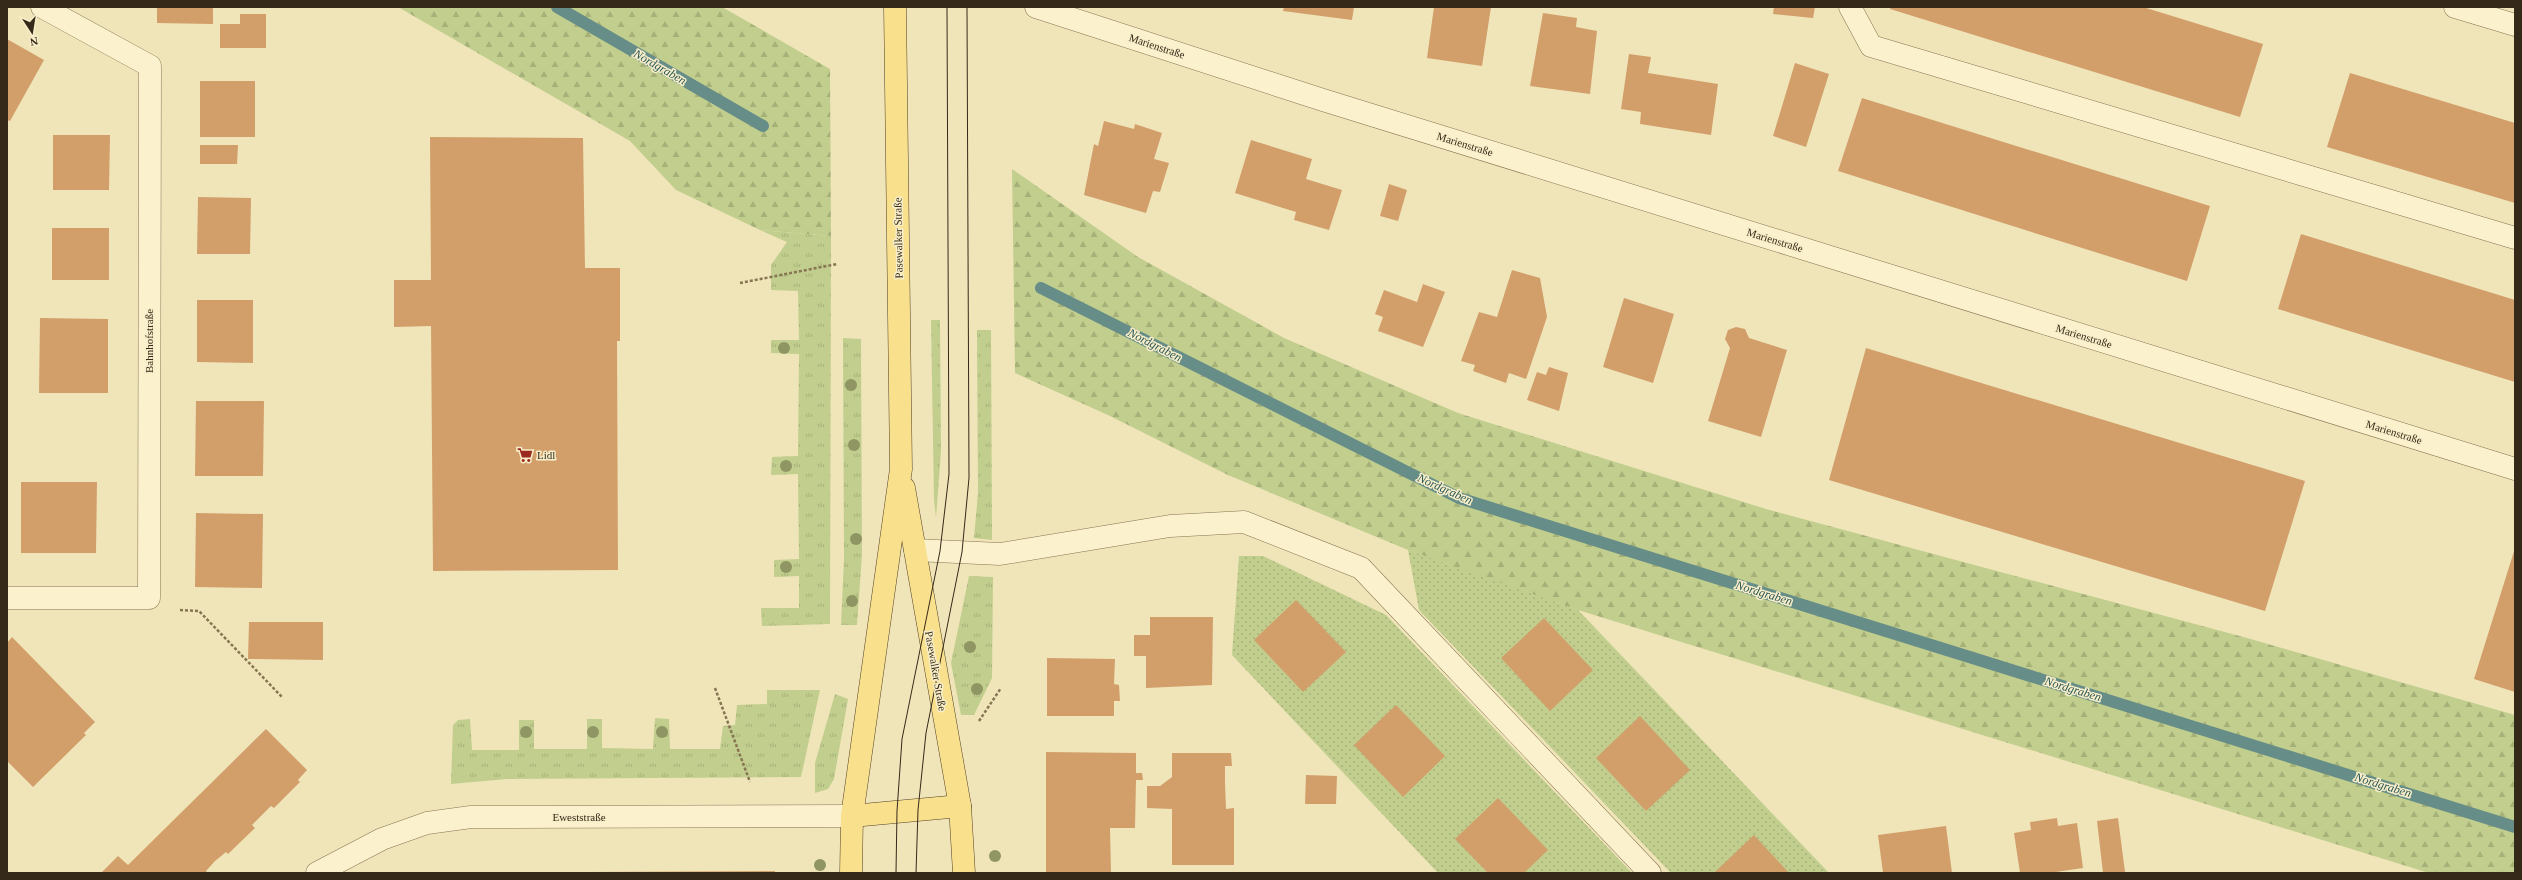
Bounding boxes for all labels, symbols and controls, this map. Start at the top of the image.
north arrow [12,12,52,52]
street label: Marienstraße [1128,31,1187,61]
text: N [29,35,39,48]
water label: Nordgraben [630,46,689,88]
street label: Marienstraße [1435,130,1495,158]
street label: Pasewalker Straße [891,197,905,279]
street label: Marienstraße [1745,226,1805,254]
street label: Bahnhofstraße [143,309,155,373]
street label: Marienstraße [2054,322,2114,350]
water label: Nordgraben [1125,325,1184,364]
street label: Marienstraße [2364,418,2424,446]
supermarket icon: Lidl [516,446,534,464]
place label: Lidl [537,449,555,461]
water label: Nordgraben [1415,470,1474,507]
water label: Nordgraben [1733,578,1794,608]
street label: Pasewalker Straße [923,630,949,712]
water label: Nordgraben [2042,674,2103,704]
water label: Nordgraben [2352,770,2413,800]
street label: Eweststraße [552,811,606,823]

